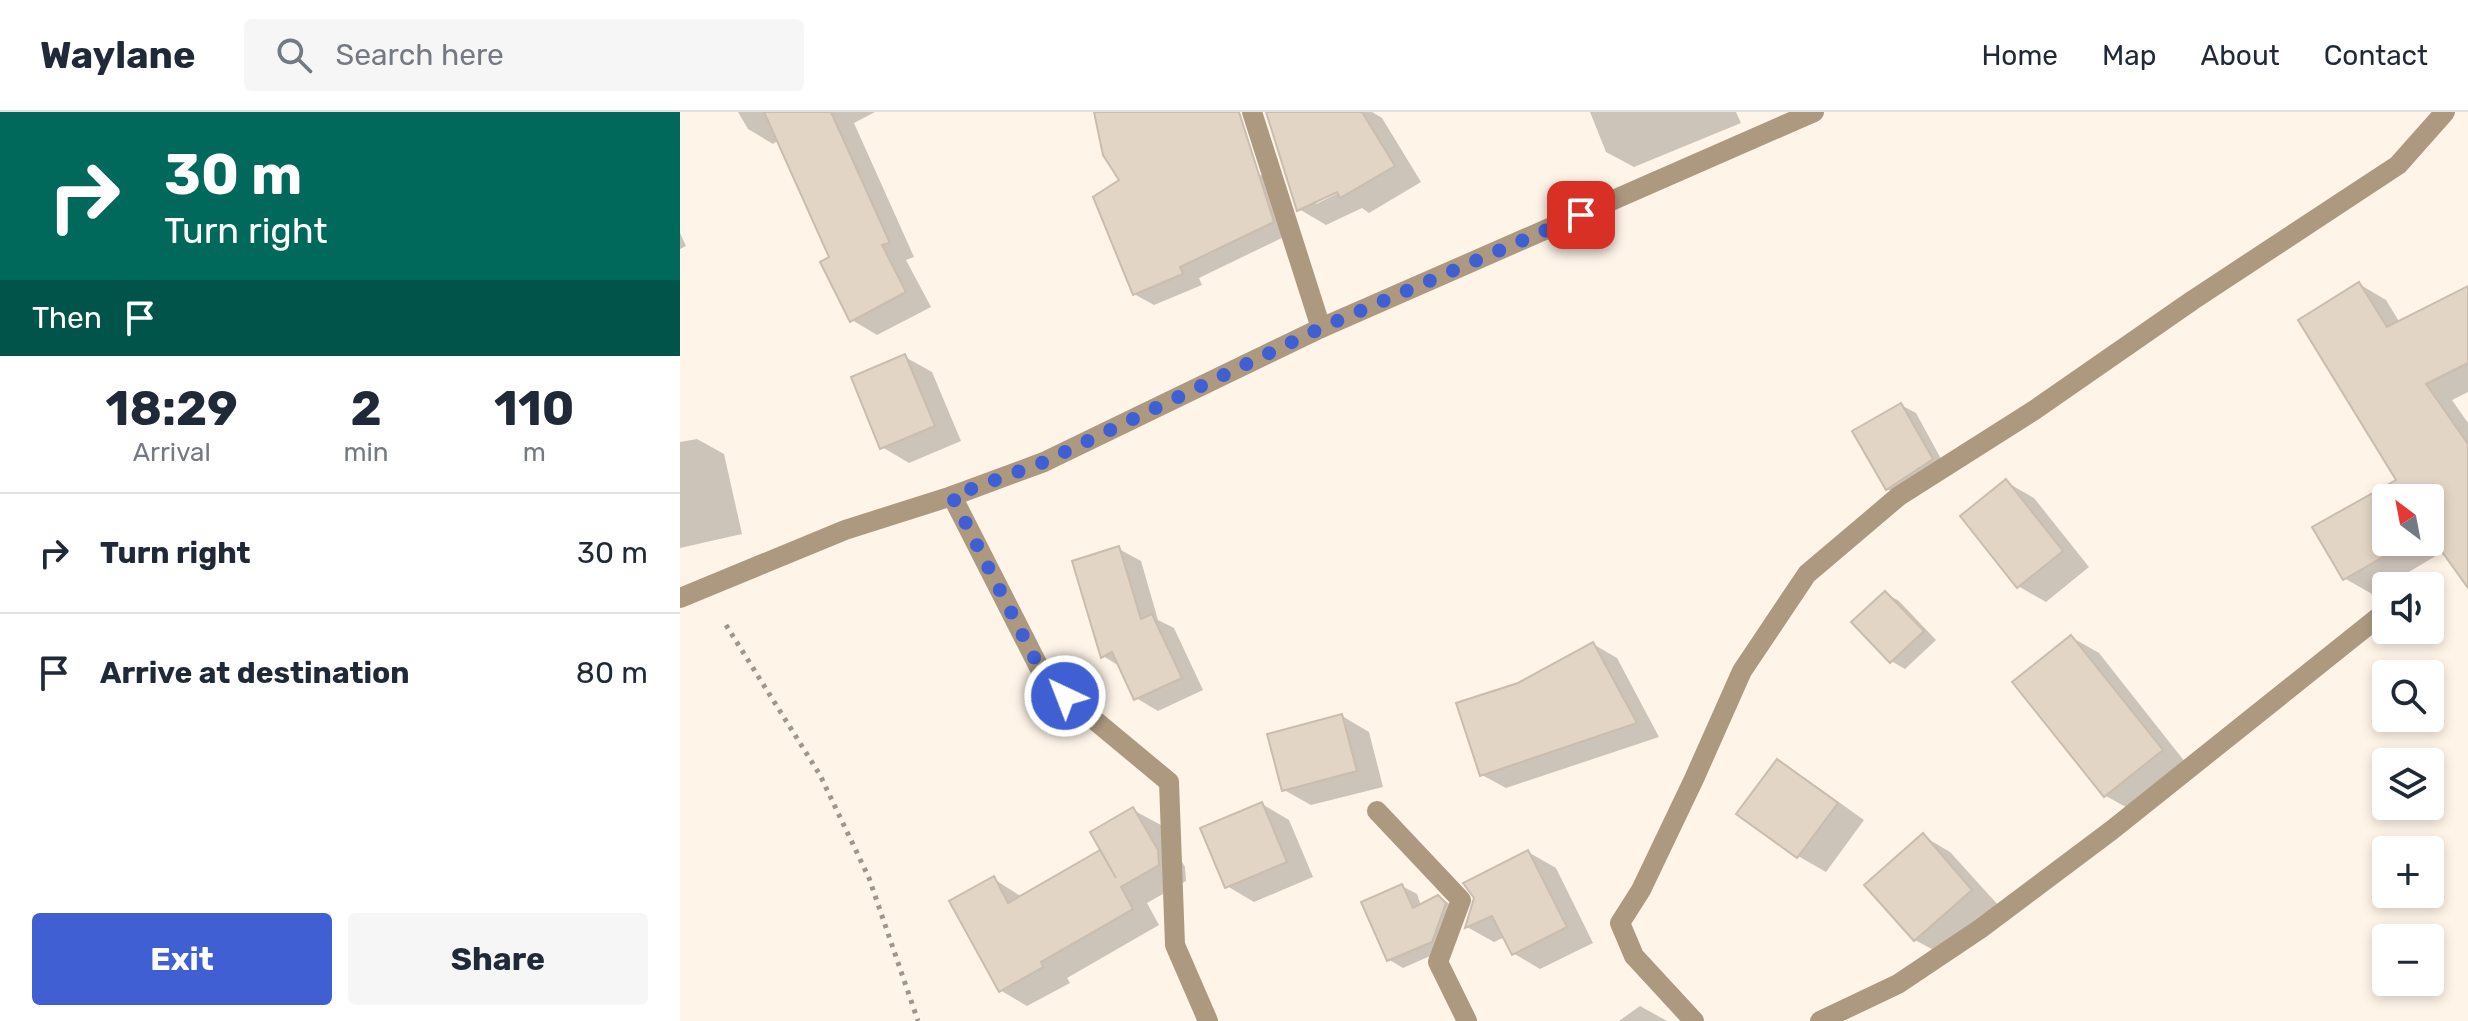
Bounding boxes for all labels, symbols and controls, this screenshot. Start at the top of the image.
search box [244,19,804,91]
text: Waylane [40,32,196,78]
icon: search [272,33,316,77]
text: Search here [336,37,504,73]
text: Home [1981,39,2058,72]
text: Map [2102,39,2156,72]
text: About [2200,39,2280,72]
text: Contact [2324,39,2428,72]
text: 30 m [164,142,302,208]
icon: right [32,144,136,248]
pin [1547,181,1615,249]
icon: arrive [1559,193,1603,237]
text: Turn right [164,209,328,252]
icon: arrive [118,296,162,340]
text: Then [32,300,102,336]
text: 18:29 [106,380,238,437]
text: 2 [350,380,382,437]
text: 110 [494,380,574,437]
text: Arrival [133,437,211,468]
text: min [343,437,389,468]
text: m [523,437,546,468]
north arrow [2372,484,2444,556]
map controls [2372,484,2444,996]
icon: right [32,531,76,575]
text: Turn right [100,535,251,571]
text: 30 m [577,535,648,571]
button: sound [2372,572,2444,644]
icon: arrive [32,651,76,695]
position arrow [1023,654,1107,738]
text: Arrive at destination [100,655,410,691]
text: 80 m [576,655,648,691]
button: search [2372,660,2444,732]
button: layers [2372,748,2444,820]
button: + [2372,836,2444,908]
button: Exit [32,913,332,1005]
button: Share [348,913,648,1005]
button: − [2372,924,2444,996]

